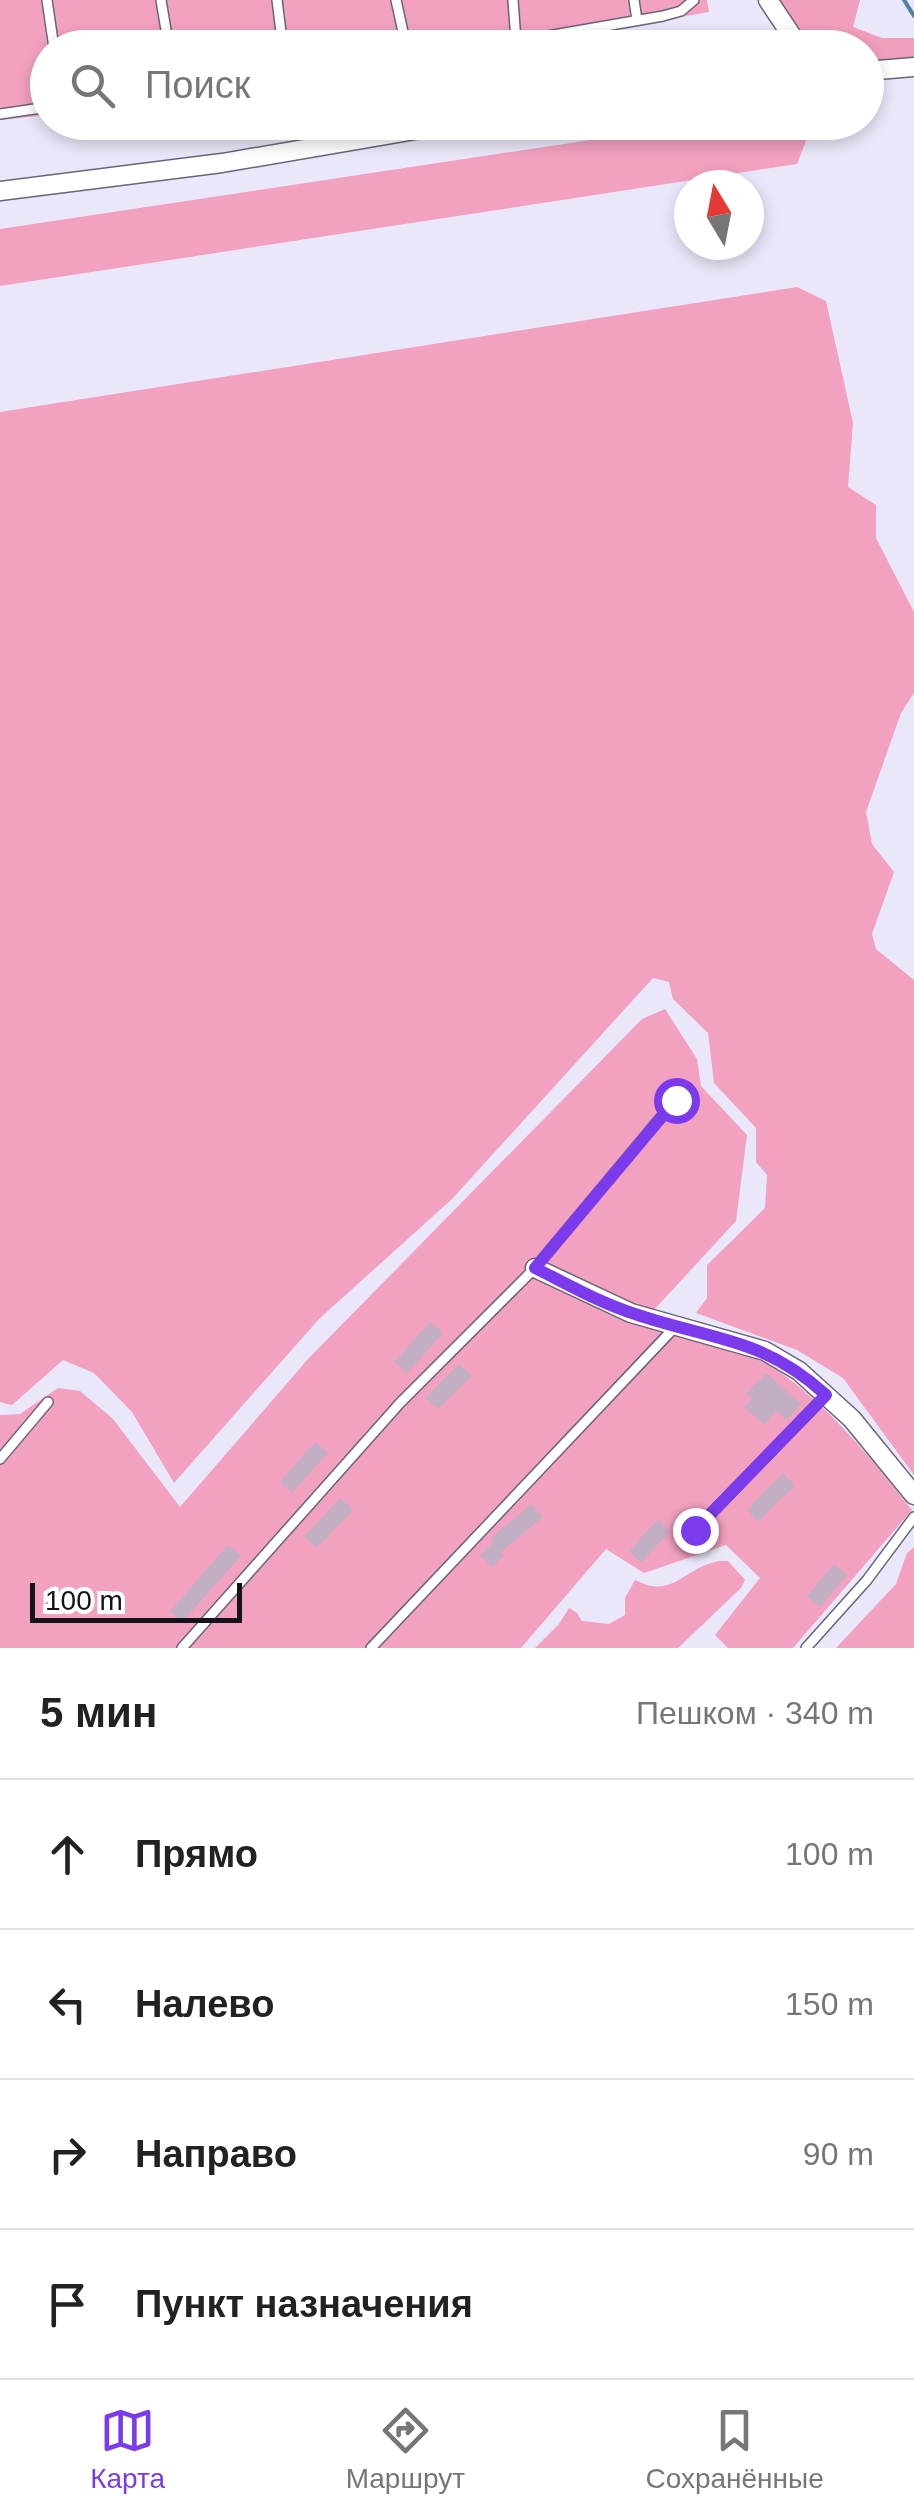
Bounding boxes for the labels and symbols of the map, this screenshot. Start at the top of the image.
north arrow [674,170,764,260]
route start [654,1078,700,1124]
route end [673,1508,719,1554]
scale bar [30,1578,242,1622]

